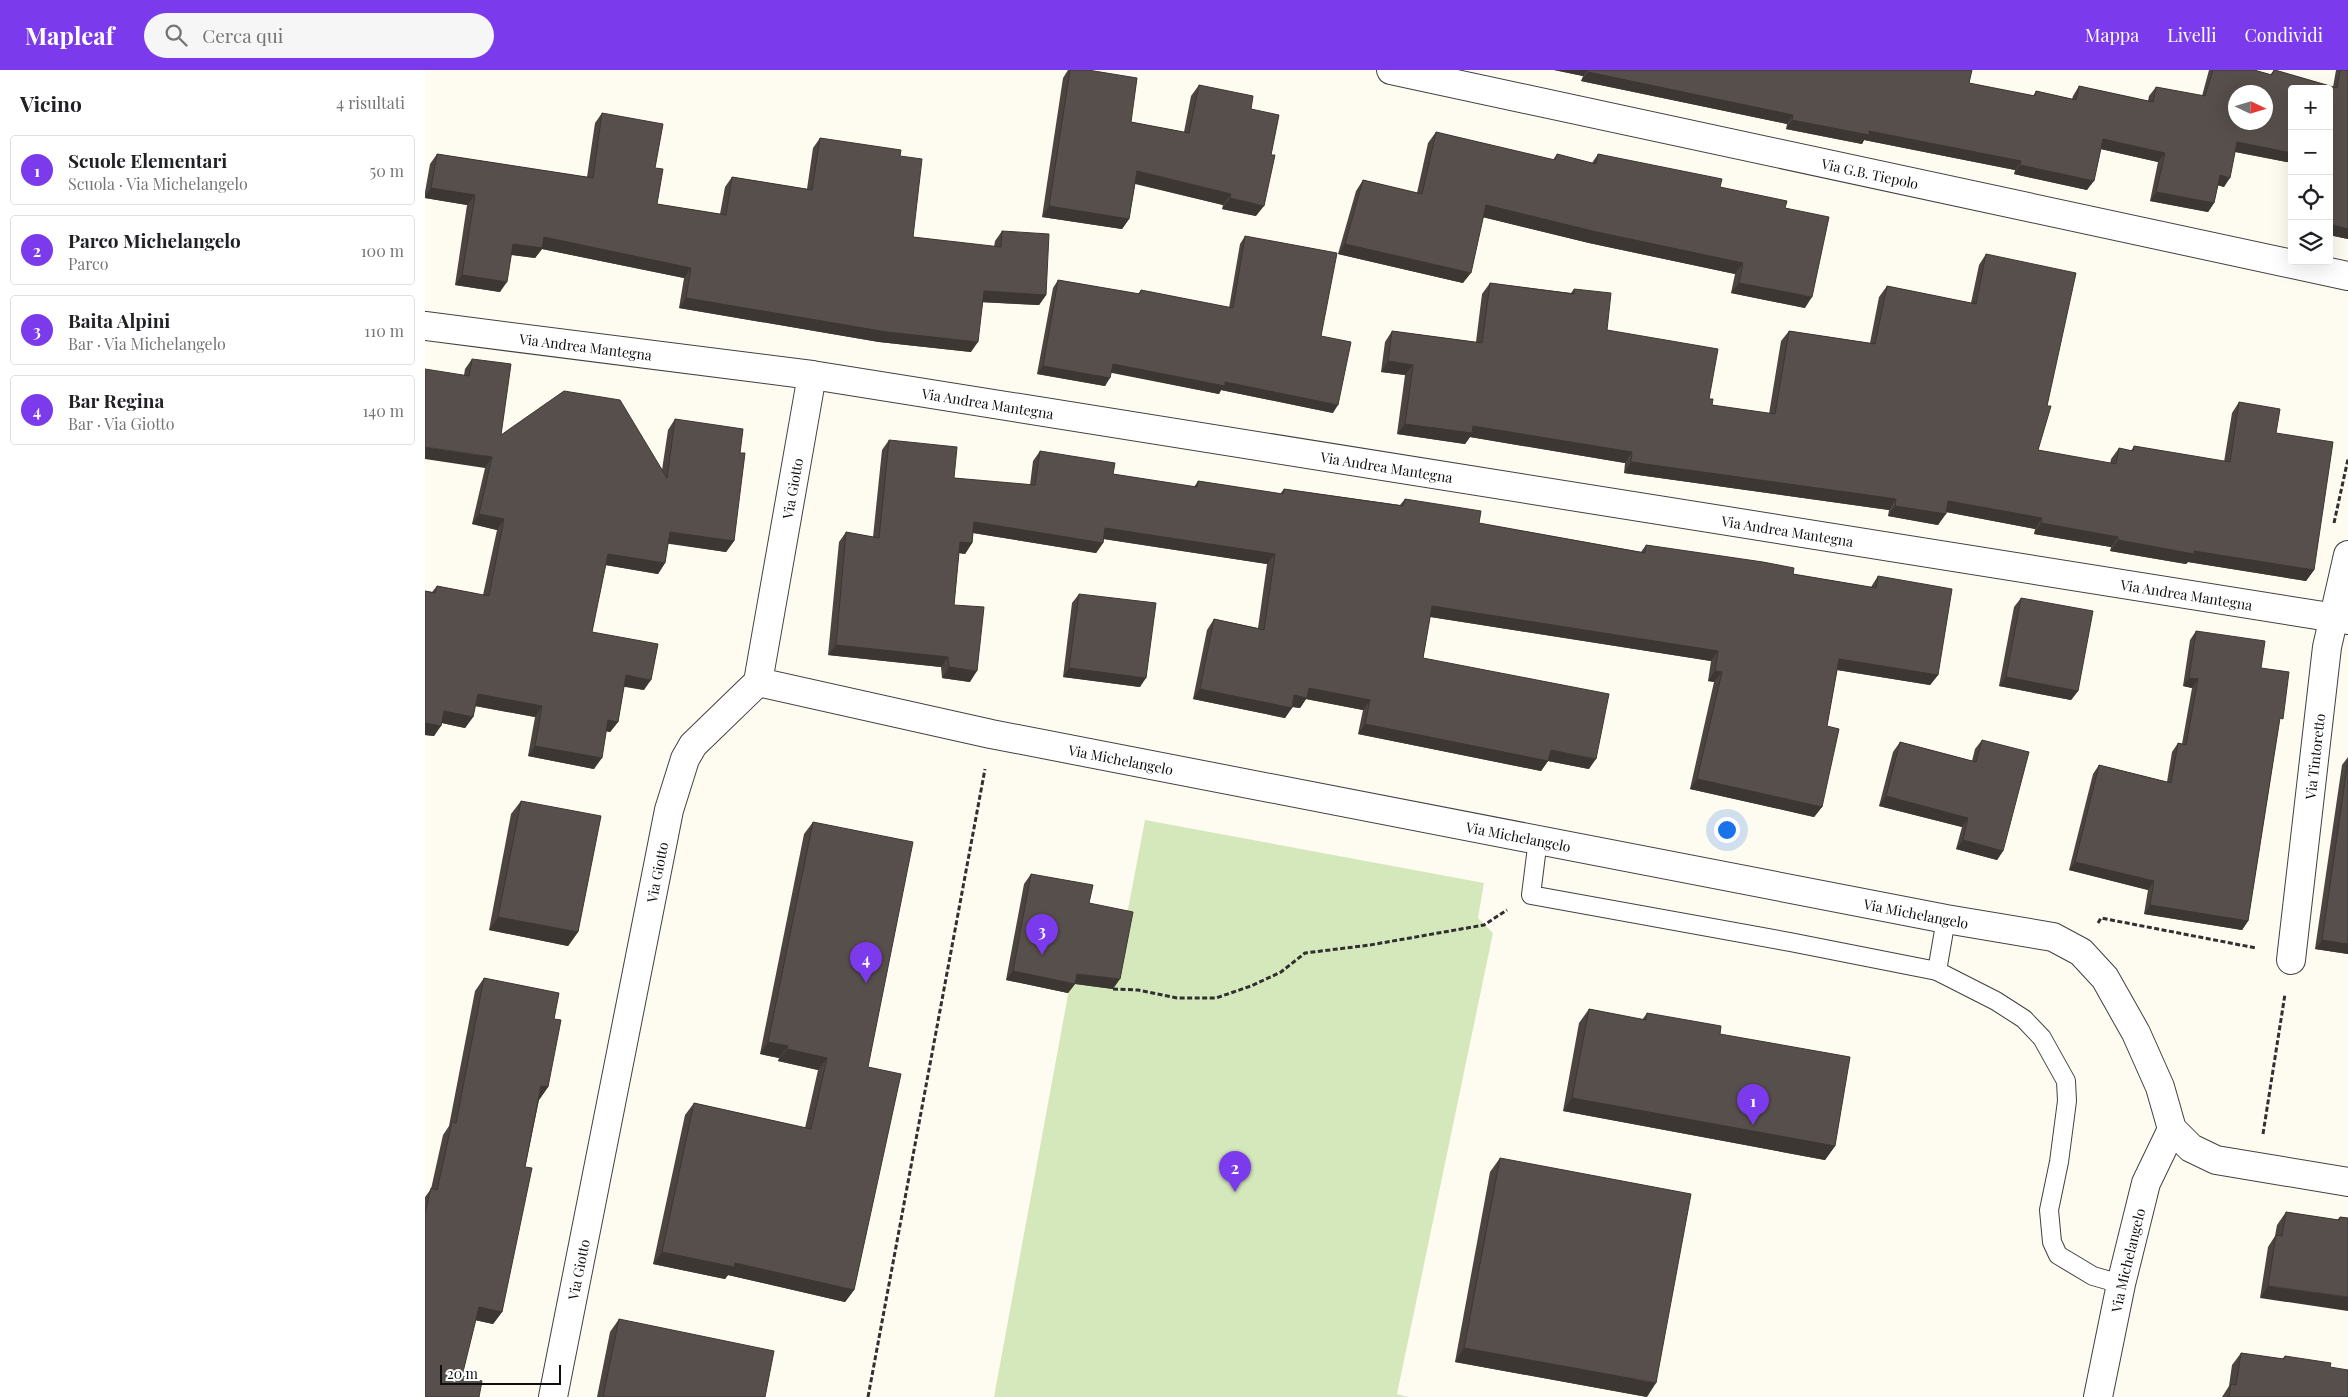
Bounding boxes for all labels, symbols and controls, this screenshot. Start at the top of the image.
search box [144,13,494,58]
text: Mapleaf [25,19,114,51]
icon: search [162,21,190,49]
text: Cerca qui [202,22,283,48]
text: Mappa [2085,23,2139,47]
text: Livelli [2167,23,2216,47]
text: Condividi [2244,23,2323,47]
north arrow [2228,85,2273,130]
map controls [2288,85,2333,265]
button: + [2288,85,2333,130]
text: Vicino [20,89,82,117]
text: 4 risultati [336,92,405,113]
button: − [2288,130,2333,175]
text: Scuole Elementari [68,147,227,173]
street label: Via G.B. Tiepolo [1819,153,1921,193]
text: 1 [34,160,40,181]
text: 50 m [370,160,404,181]
text: Scuola · Via Michelangelo [68,173,248,194]
button: locate [2288,175,2333,220]
button: layers [2288,220,2333,265]
text: Parco Michelangelo [68,227,241,253]
text: 2 [33,240,41,261]
text: 100 m [361,240,404,261]
text: Parco [68,253,109,274]
text: Baita Alpini [68,307,170,333]
text: 3 [33,320,41,341]
text: 110 m [364,320,404,341]
street label: Via Andrea Mantegna [517,328,653,364]
text: Bar · Via Michelangelo [68,333,226,354]
street label: Via Andrea Mantegna [919,383,1055,423]
text: Bar Regina [68,387,164,413]
text: 4 [33,400,41,421]
text: 140 m [362,400,404,421]
text: Bar · Via Giotto [68,413,175,434]
street label: Via Andrea Mantegna [1318,447,1454,487]
street label: Via Giotto [777,456,807,521]
street label: Via Andrea Mantegna [1719,511,1855,550]
street label: Via Andrea Mantegna [2118,574,2254,614]
street label: Via Tintoretto [2300,712,2329,801]
street label: Via Michelangelo [1066,740,1175,779]
street label: Via Michelangelo [1463,817,1573,856]
your location [1714,817,1740,843]
street label: Via Giotto [641,840,672,905]
street label: Via Michelangelo [1861,894,1970,932]
pin: 3 [1026,914,1058,955]
pin: 4 [850,942,882,983]
pin: 1 [1737,1084,1769,1125]
pin: 2 [1219,1151,1251,1192]
street label: Via Michelangelo [2106,1206,2149,1315]
street label: Via Giotto [563,1237,594,1302]
scale bar [440,1362,561,1385]
text: 20 m [447,1364,478,1383]

